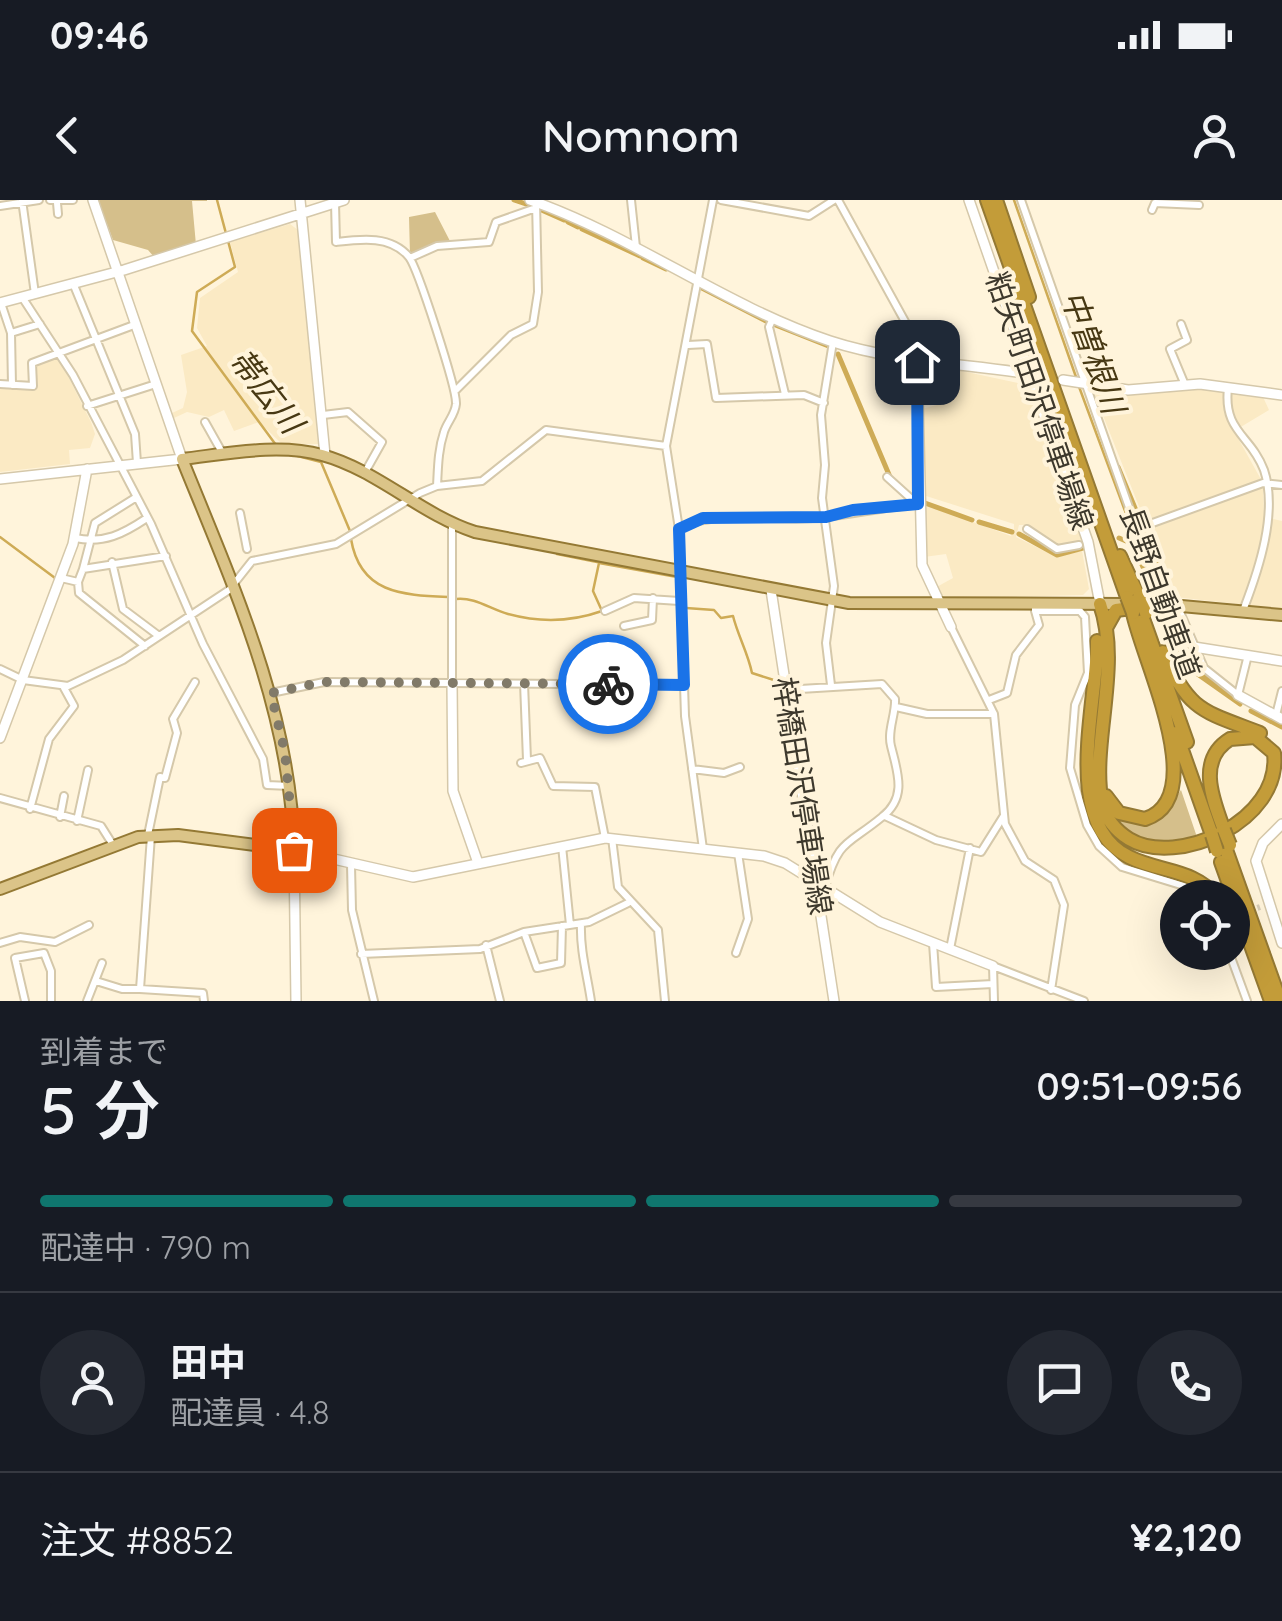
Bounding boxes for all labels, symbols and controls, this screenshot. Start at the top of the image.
text: 09:46 [50,11,149,59]
text: Nomnom [542,107,740,163]
icon: back [40,108,95,163]
icon: person [1187,108,1242,163]
street label: 粕矢町田沢停車場線 [978,267,1102,535]
water label: 中曽根川 [1053,285,1136,421]
pin [875,320,960,405]
icon: home [890,335,945,390]
water label: 帯広川 [221,340,314,443]
street label: 長野自動車道 [1112,502,1210,684]
courier [558,634,658,734]
icon: bike [581,657,636,712]
street label: 梓橋田沢停車場線 [765,674,841,917]
pin [252,808,337,893]
icon: bag [267,823,322,878]
map controls [1160,880,1250,970]
button: locate [1160,880,1250,970]
text: 到着まで [40,1031,168,1071]
text: 09:51–09:56 [1036,1062,1242,1110]
text: 5 分 [40,1069,160,1150]
text: 配達中 · 790 m [40,1227,251,1267]
button: person [40,1330,145,1435]
button: chat [1007,1330,1112,1435]
button: phone [1137,1330,1242,1435]
text: 田中 [170,1338,246,1386]
text: 配達員 · 4.8 [170,1392,330,1432]
text: ¥2,120 [1130,1513,1242,1561]
text: 注文 #8852 [40,1516,234,1564]

